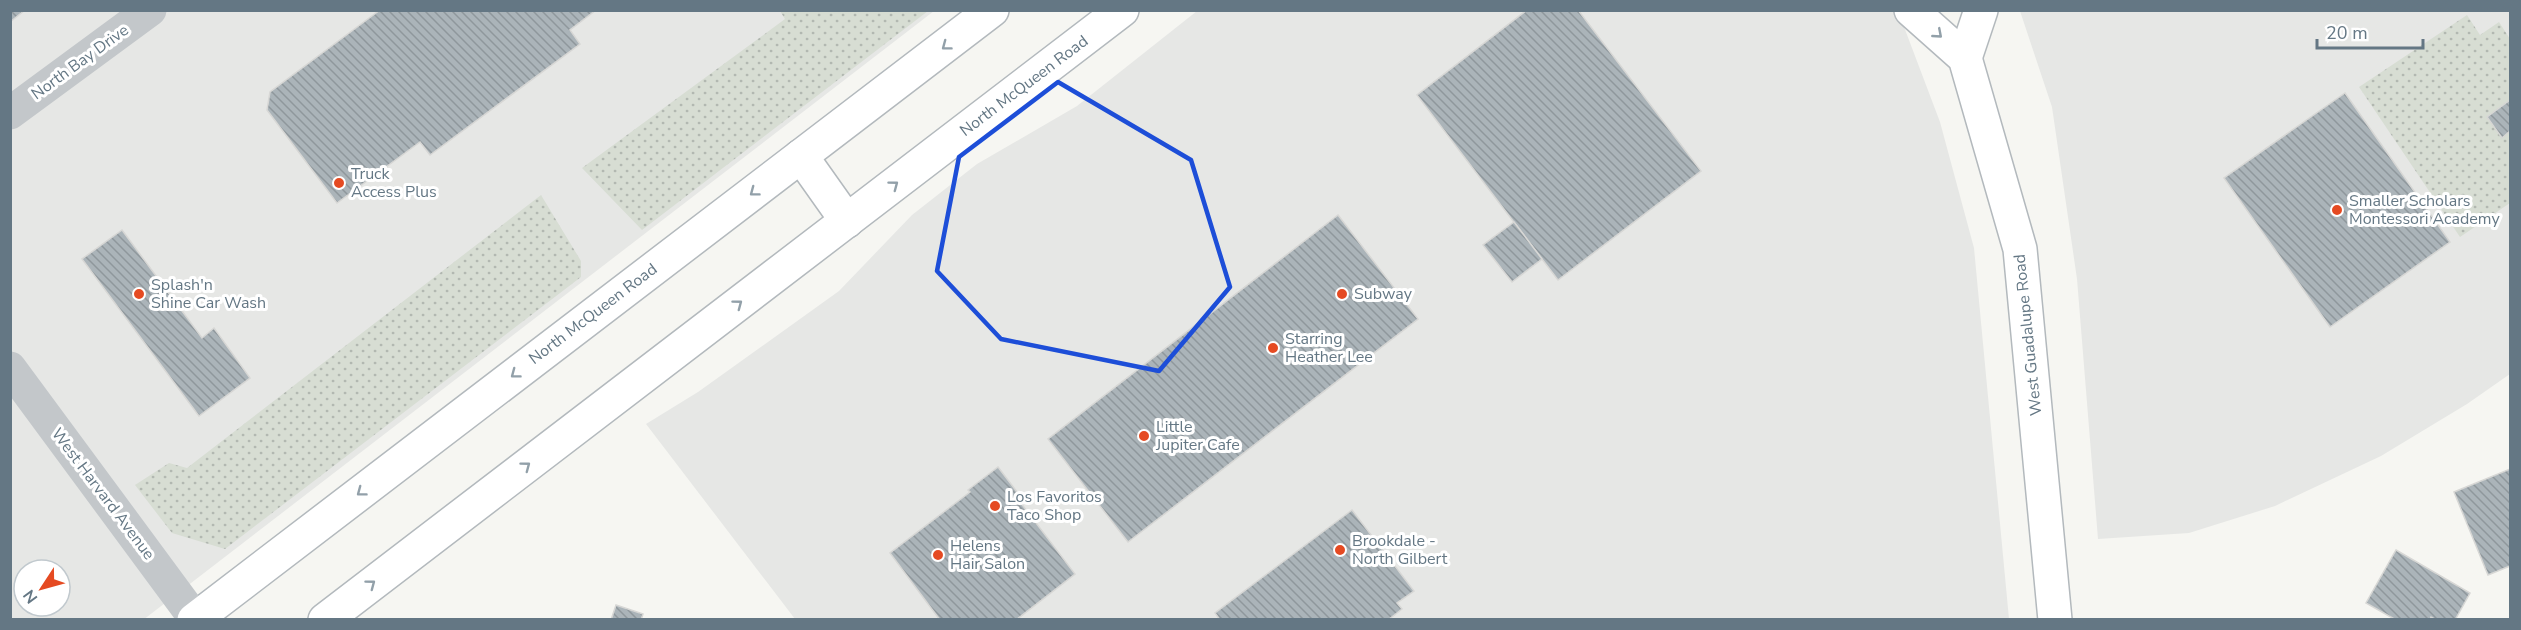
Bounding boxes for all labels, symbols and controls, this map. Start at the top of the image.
scale bar [2317,12,2424,50]
street label: North Bay Drive [27,19,133,105]
text: 20 m [2326,21,2368,45]
one-way arrow [1931,27,1942,38]
street label: North McQueen Road [955,30,1093,142]
one-way arrow [941,39,952,50]
place label: Truck Access Plus [351,163,437,203]
marker: Truck Access Plus [332,176,346,190]
one-way arrow [887,182,898,193]
one-way arrow [750,184,761,195]
place label: Smaller Scholars Montessori Academy [2349,190,2500,230]
marker: Smaller Scholars Montessori Academy [2330,203,2344,217]
street label: West Guadalupe Road [2009,253,2047,417]
street label: North McQueen Road [524,258,662,370]
place label: Splash'n Shine Car Wash [151,274,266,314]
place label: Subway [1354,283,1413,305]
marker: Splash'n Shine Car Wash [132,287,146,301]
marker: Subway [1335,287,1349,301]
one-way arrow [731,301,742,312]
place label: Starring Heather Lee [1285,328,1373,368]
marker: Starring Heather Lee [1266,341,1280,355]
one-way arrow [511,366,522,377]
place label: Little Jupiter Cafe [1155,416,1240,456]
street label: West Harvard Avenue [46,424,160,564]
marker: Little Jupiter Cafe [1137,429,1151,443]
one-way arrow [519,462,530,473]
one-way arrow [356,485,367,496]
place label: Los Favoritos Taco Shop [1007,486,1102,526]
marker: Los Favoritos Taco Shop [988,499,1002,513]
place label: Brookdale - North Gilbert [1352,530,1448,570]
place label: Helens Hair Salon [950,535,1025,575]
marker: Brookdale - North Gilbert [1333,543,1347,557]
marker: Helens Hair Salon [931,548,945,562]
north arrow [12,558,72,618]
one-way arrow [364,580,375,591]
text: N [18,585,43,608]

